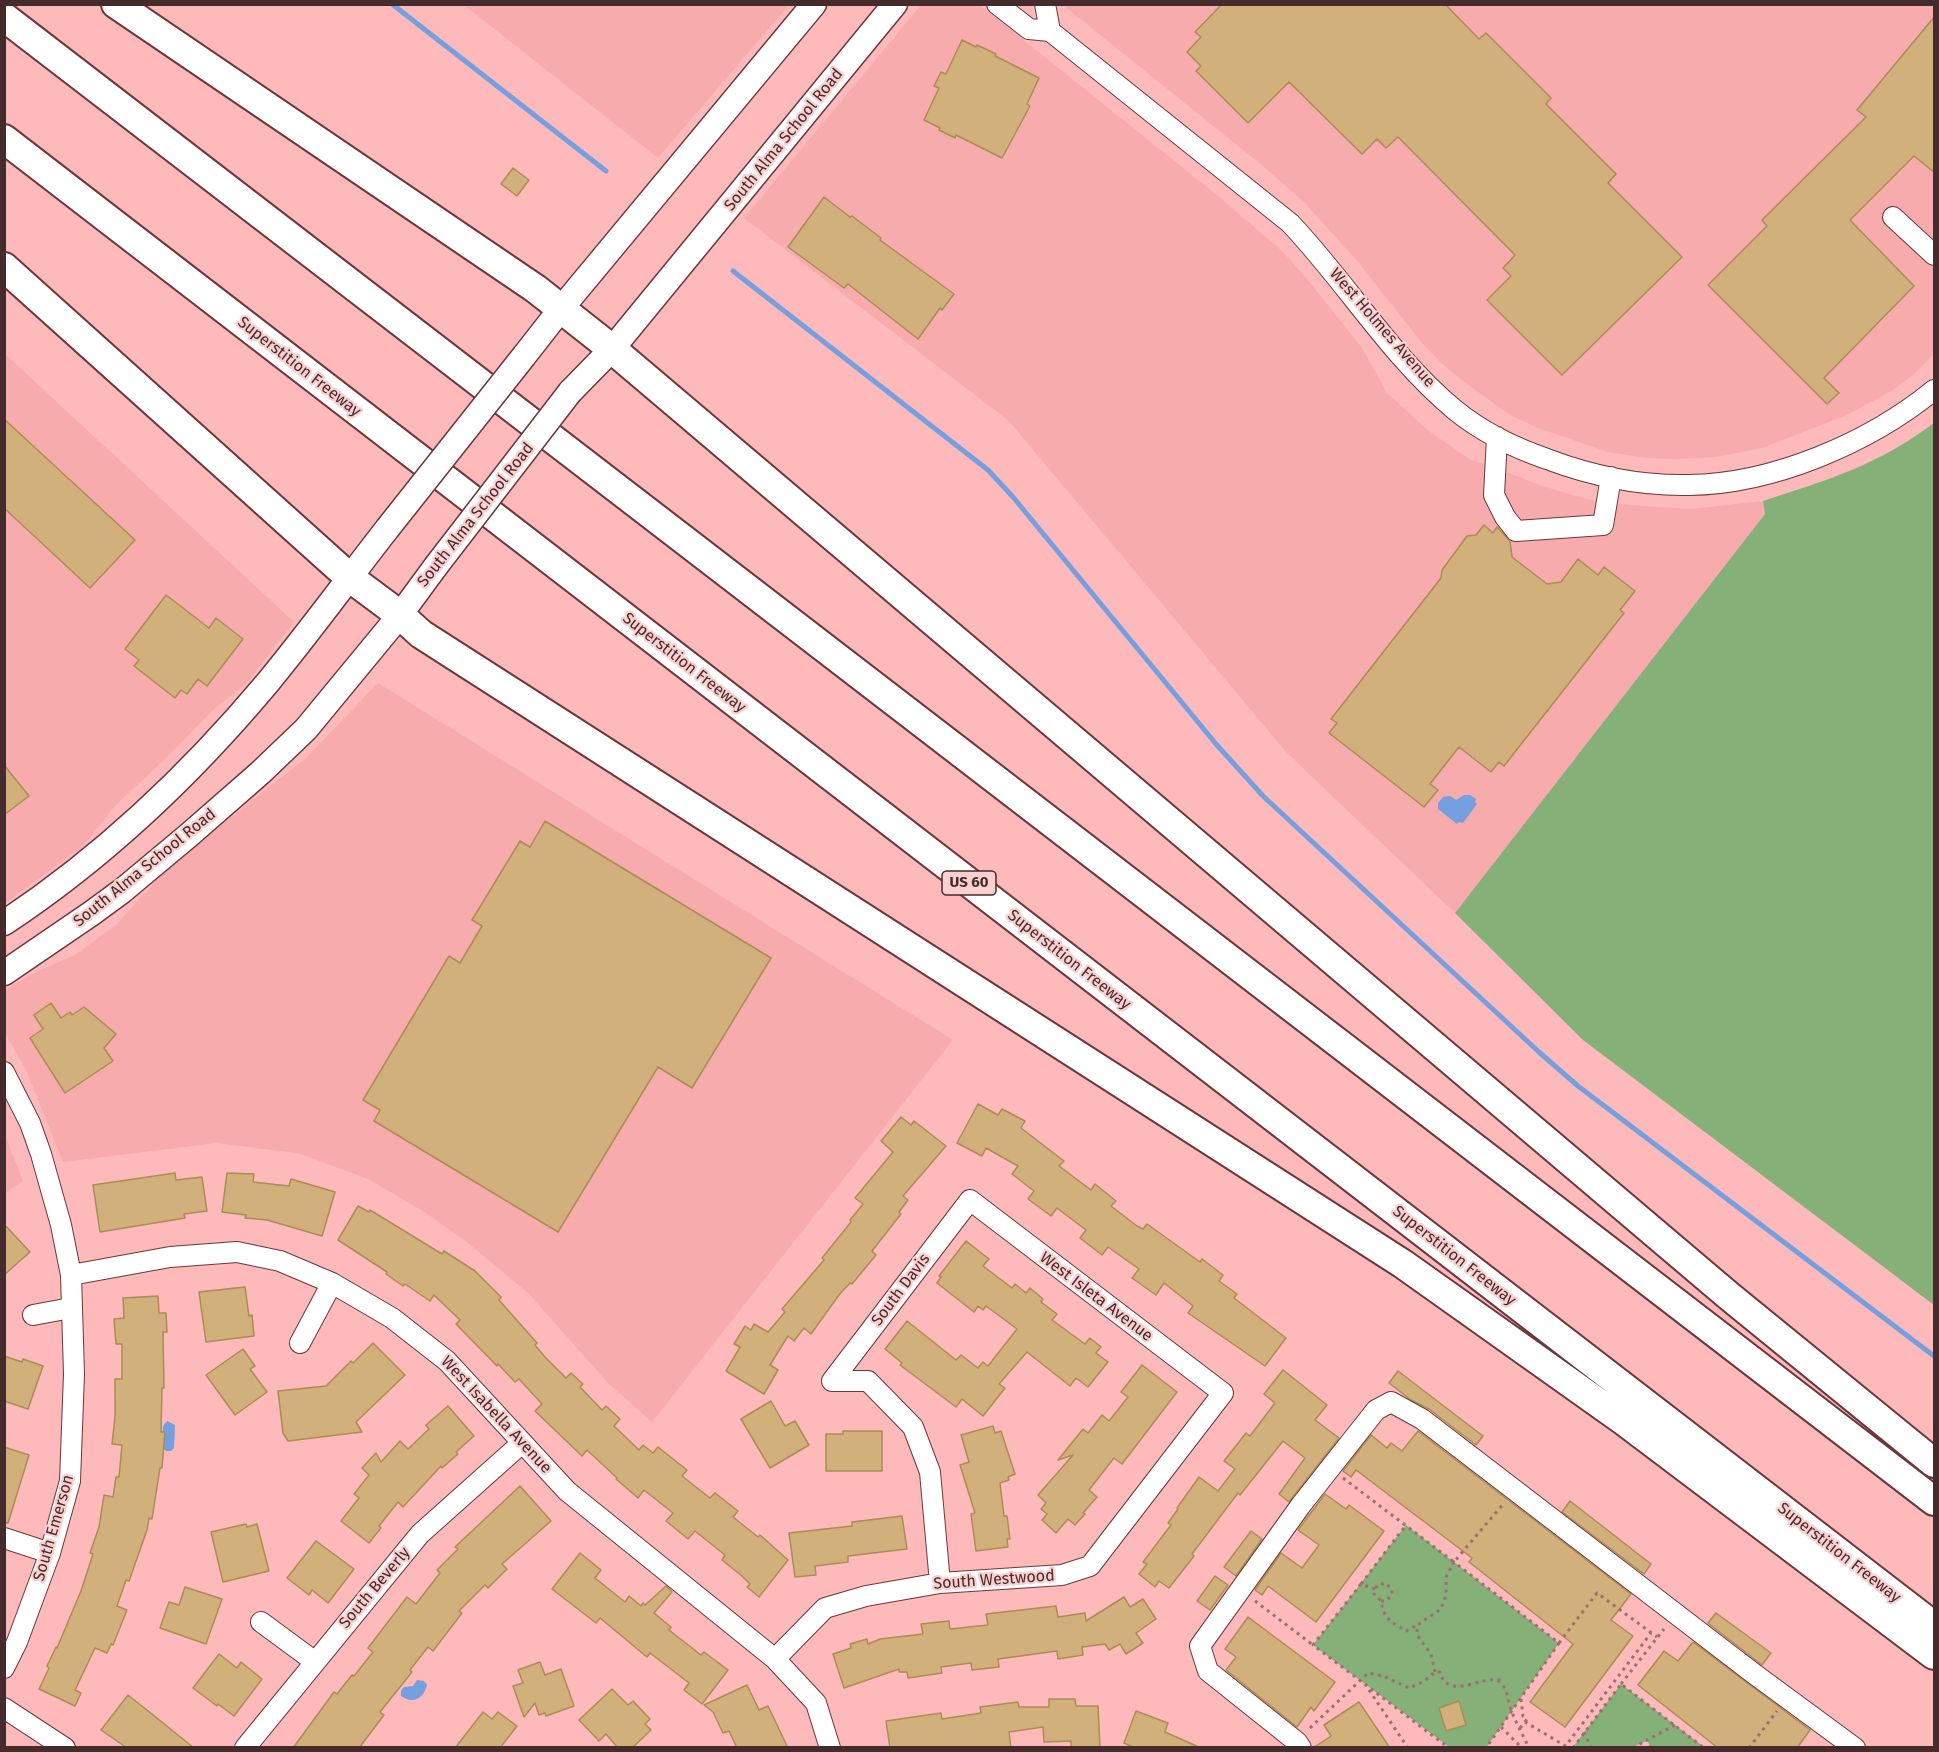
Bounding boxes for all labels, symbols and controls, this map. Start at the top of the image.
street label: South Alma School Road [721,65,847,215]
street label: West Holmes Avenue [1325,265,1439,391]
street label: Superstition Freeway [233,313,365,421]
street label: South Alma School Road [414,439,538,591]
street label: Superstition Freeway [618,609,750,717]
street label: South Alma School Road [70,805,220,931]
road number: US 60 [942,871,996,895]
street label: Superstition Freeway [1003,906,1135,1014]
street label: Superstition Freeway [1388,1202,1520,1310]
street label: West Isleta Avenue [1036,1248,1156,1346]
street label: South Davis [868,1250,934,1330]
street label: West Isabella Avenue [437,1352,555,1478]
street label: South Emerson [30,1473,78,1583]
street label: Superstition Freeway [1773,1499,1905,1607]
street label: South Beverly [335,1543,415,1633]
street label: South Westwood [933,1566,1055,1594]

